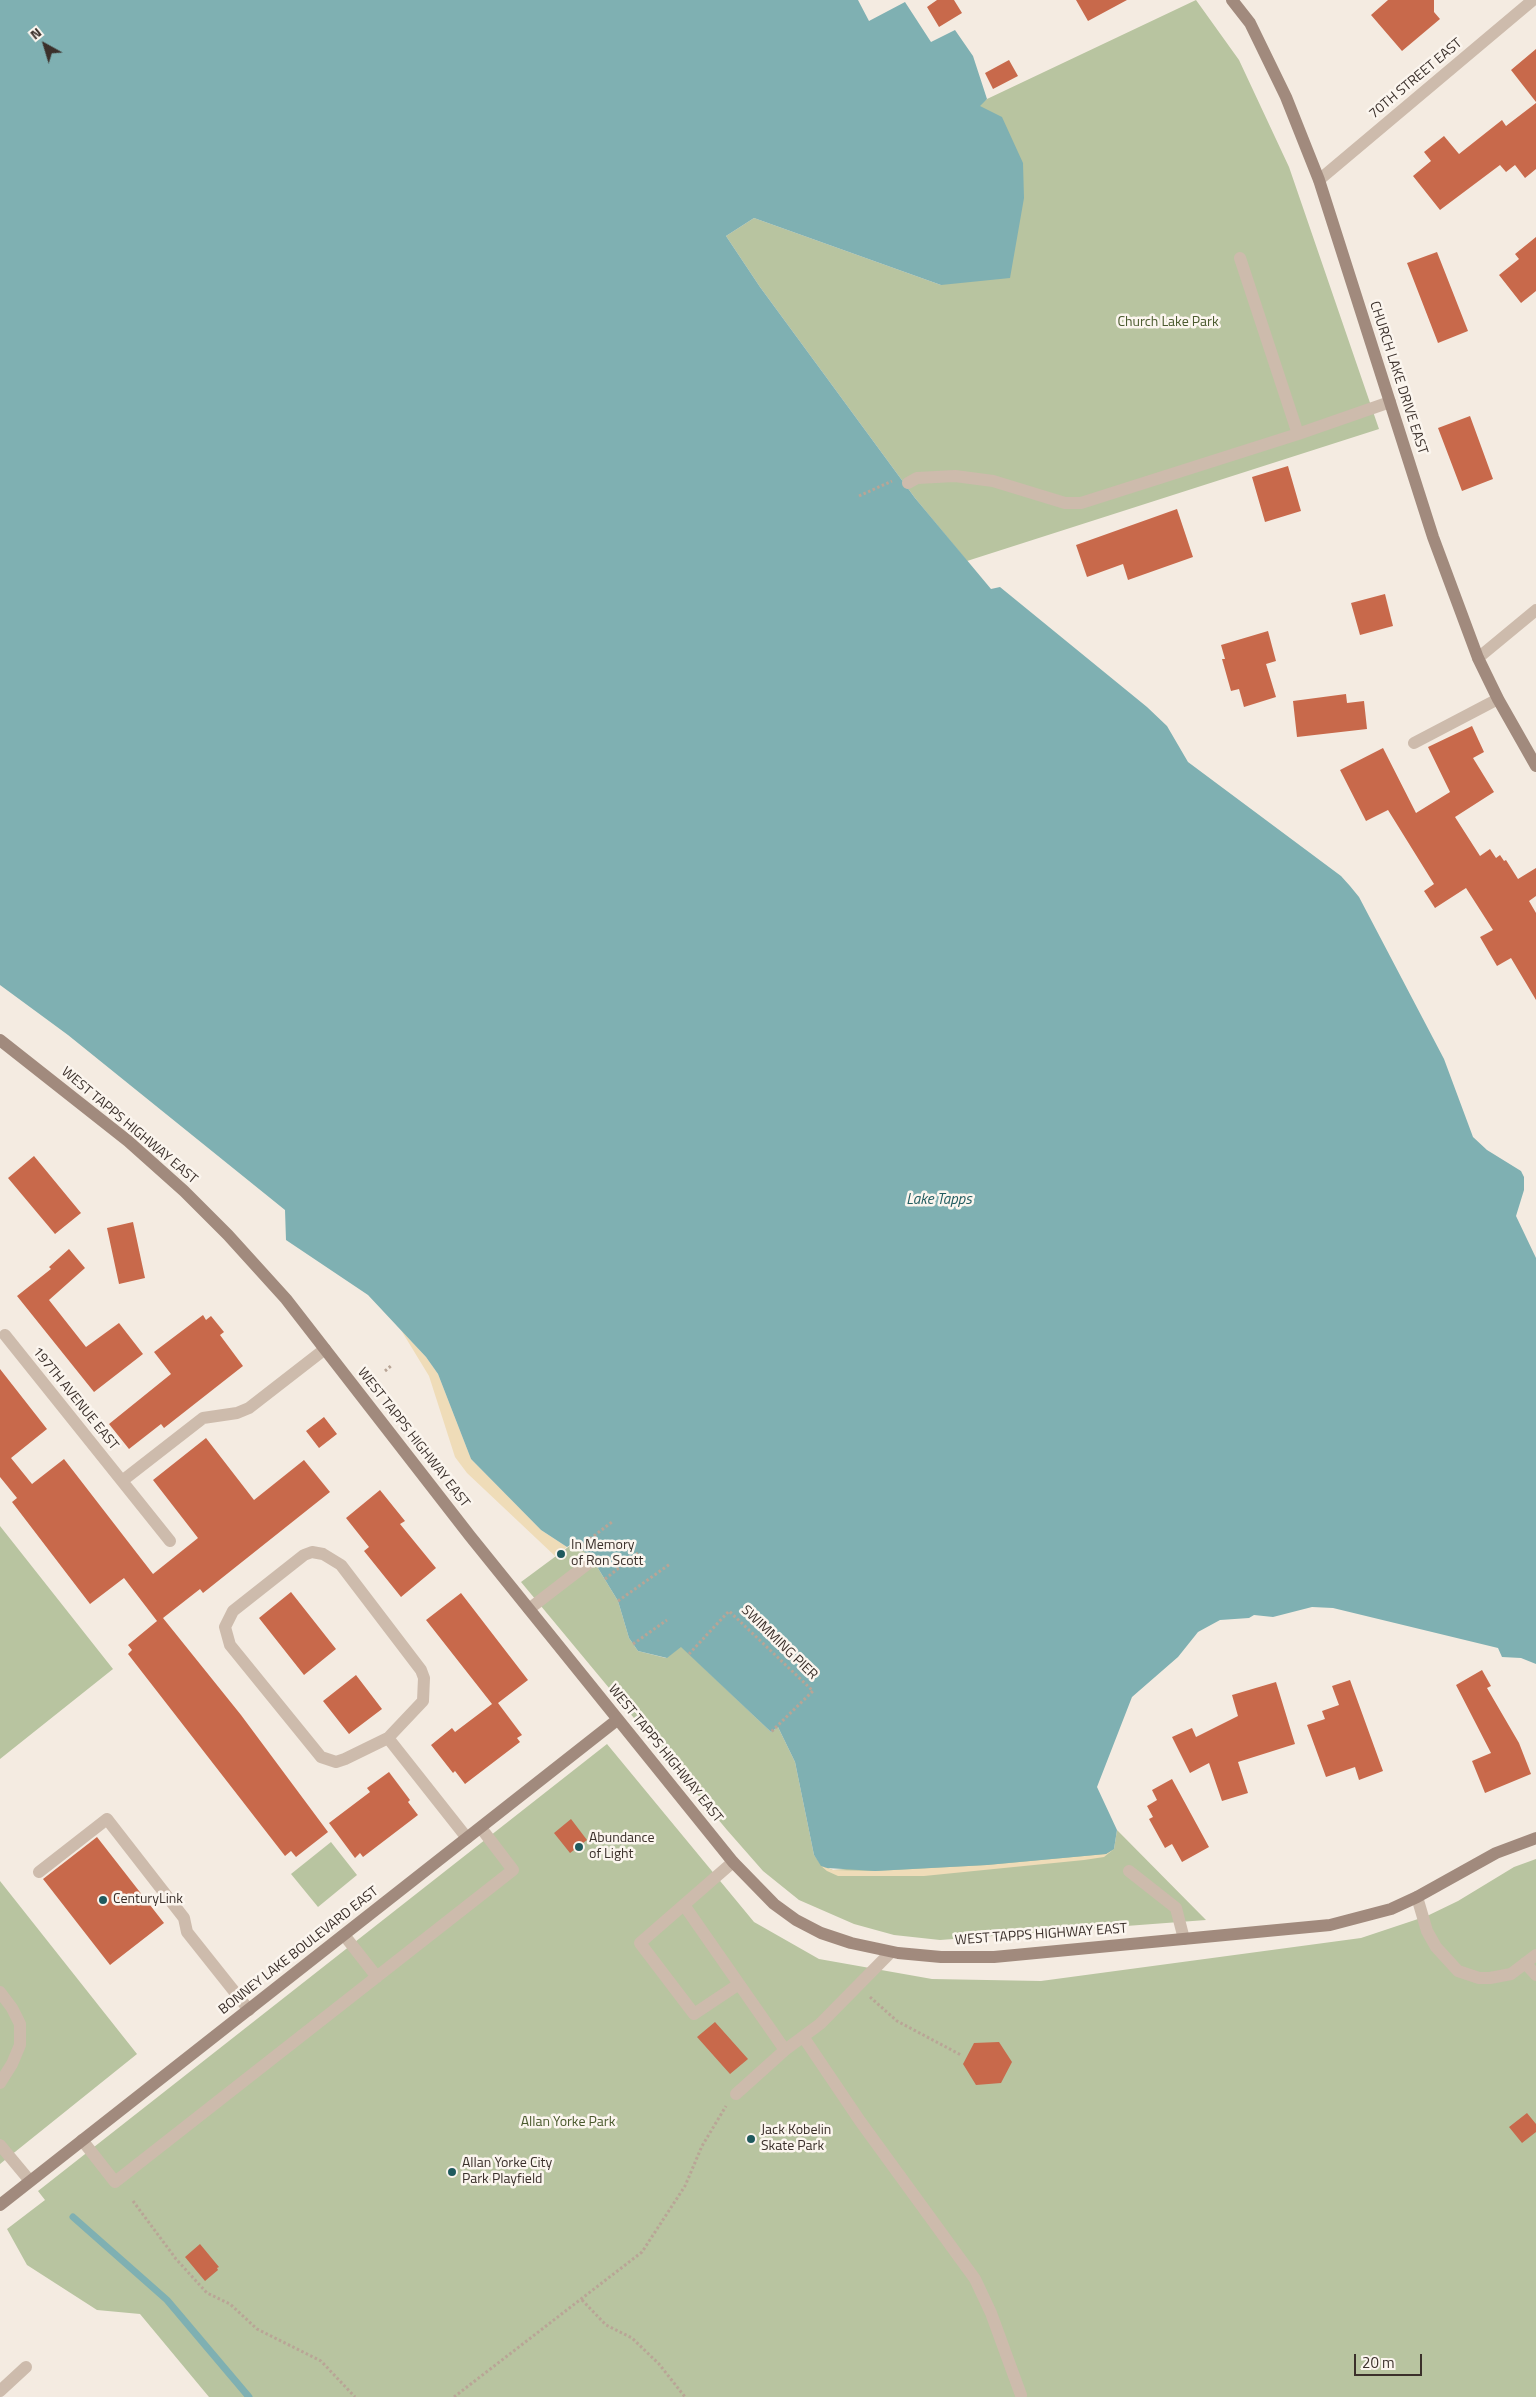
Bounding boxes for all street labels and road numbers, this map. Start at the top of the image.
street label: 70TH STREET EAST [1366,35,1466,123]
street label: CHURCH LAKE DRIVE EAST [1365,299,1431,457]
street label: WEST TAPPS HIGHWAY EAST [57,1064,201,1188]
street label: 197TH AVENUE EAST [28,1344,122,1454]
street label: WEST TAPPS HIGHWAY EAST [353,1365,473,1511]
street label: SWIMMING PIER [737,1602,821,1684]
street label: WEST TAPPS HIGHWAY EAST [604,1682,726,1826]
street label: BONNEY LAKE BOULEVARD EAST [216,1883,382,2019]
street label: WEST TAPPS HIGHWAY EAST [954,1921,1128,1949]

